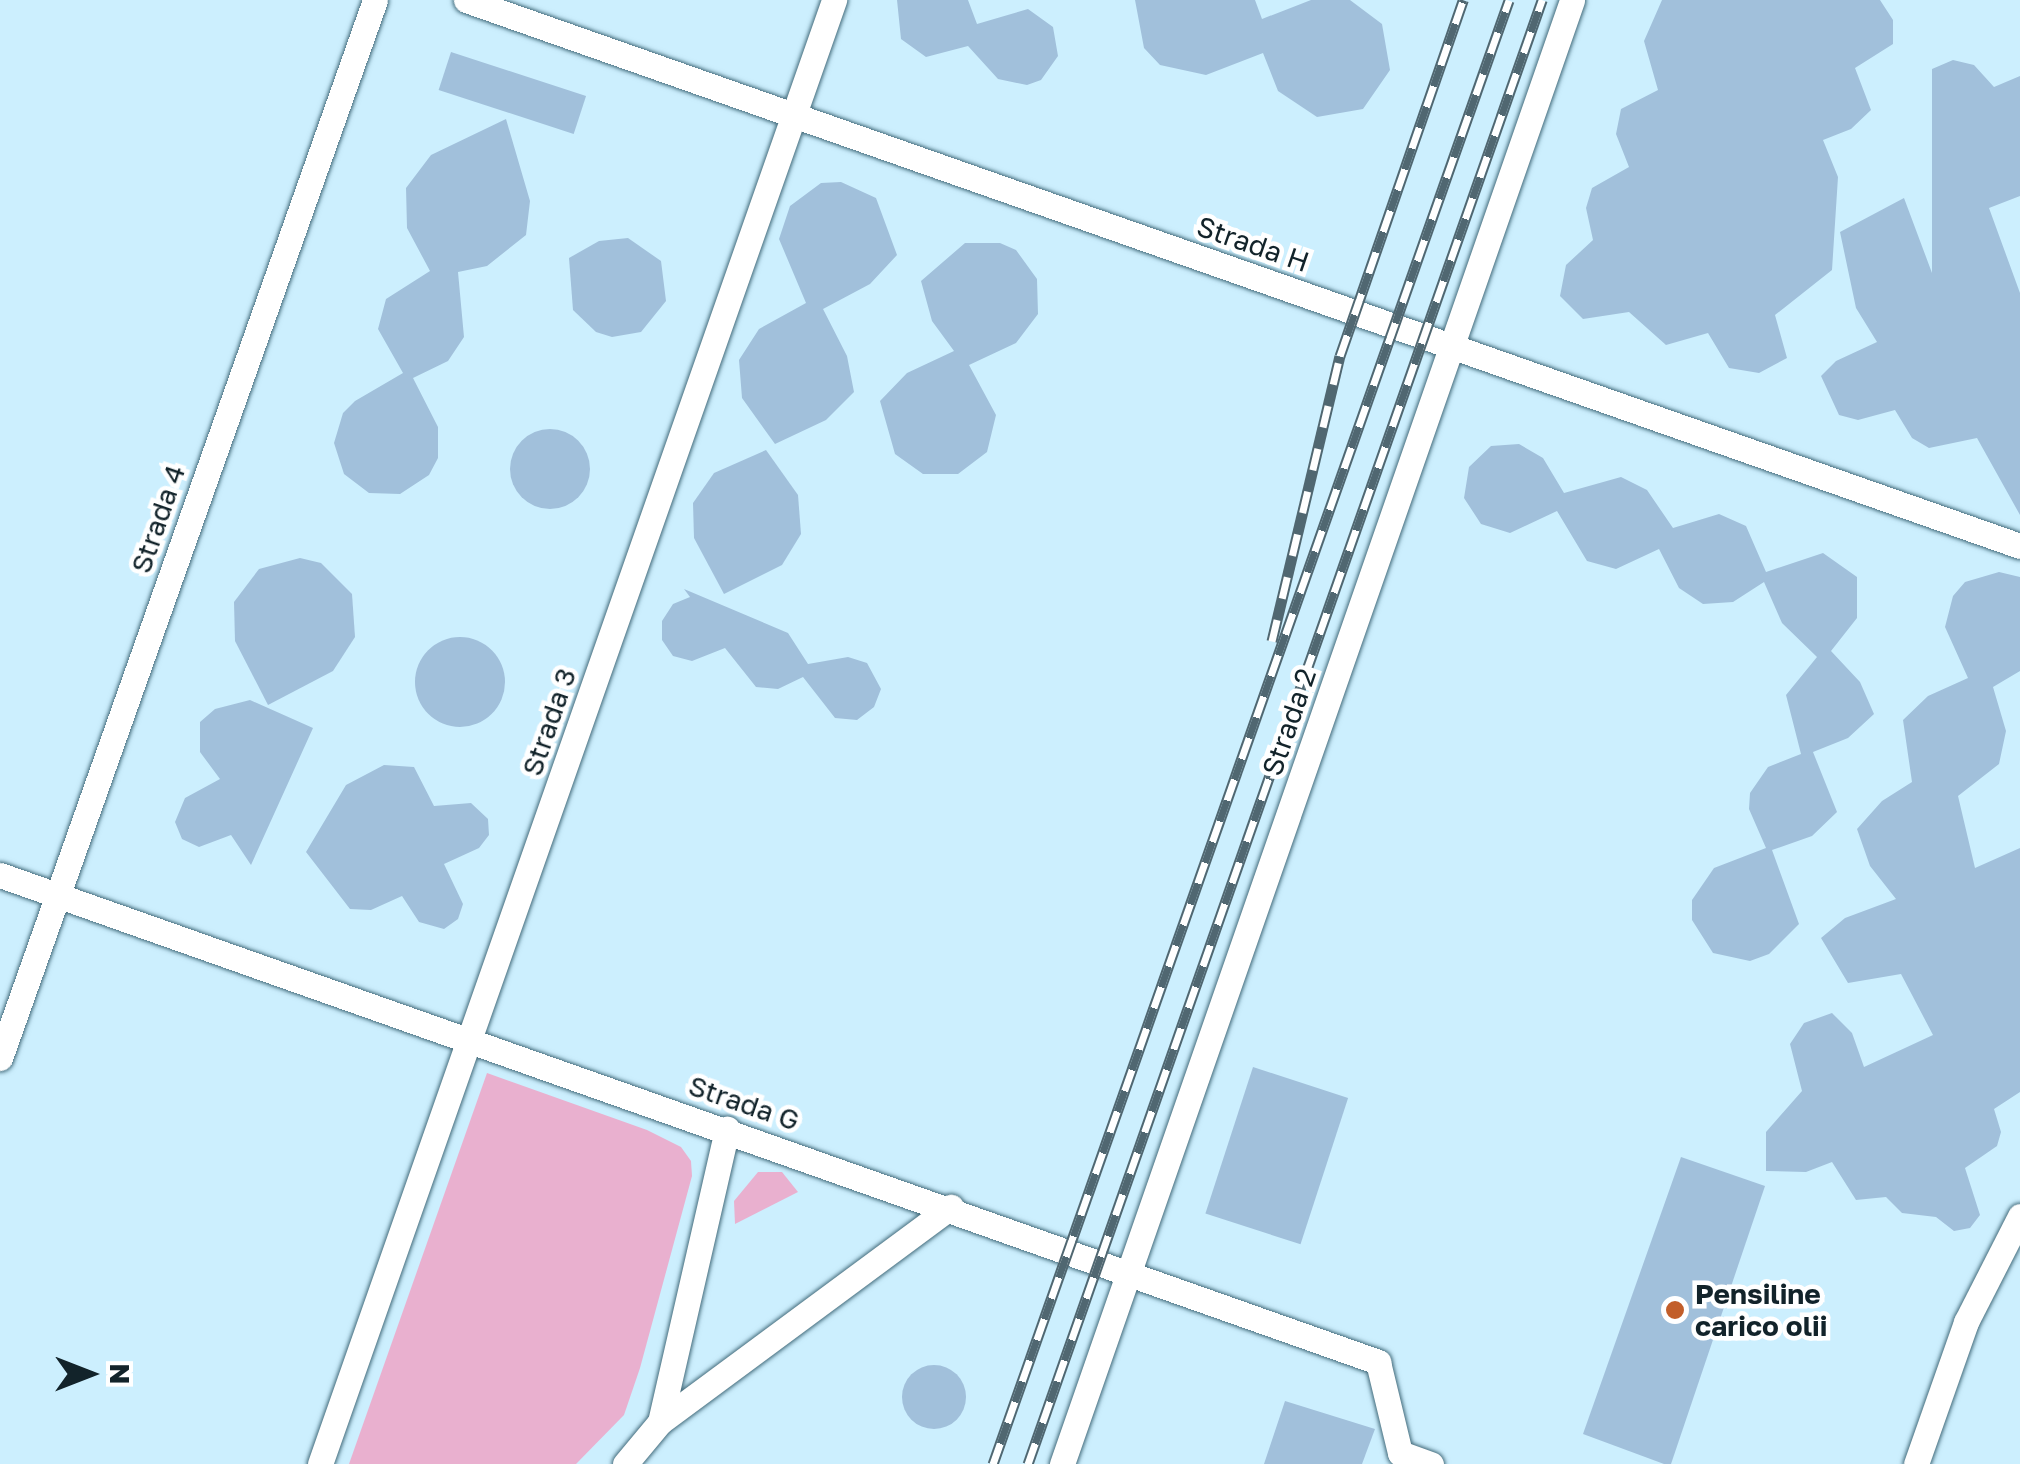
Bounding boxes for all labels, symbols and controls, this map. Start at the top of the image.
street label: Strada H [1193,209,1313,279]
street label: Strada 4 [124,461,192,577]
street label: Strada 3 [515,664,583,780]
street label: Strada 2 [1255,664,1323,780]
street label: Strada G [684,1068,804,1138]
place label: Pensiline carico olii [1695,1277,1827,1343]
marker: Pensiline carico olii [1664,1299,1686,1321]
north arrow [40,1324,140,1424]
text: N [104,1363,137,1385]

